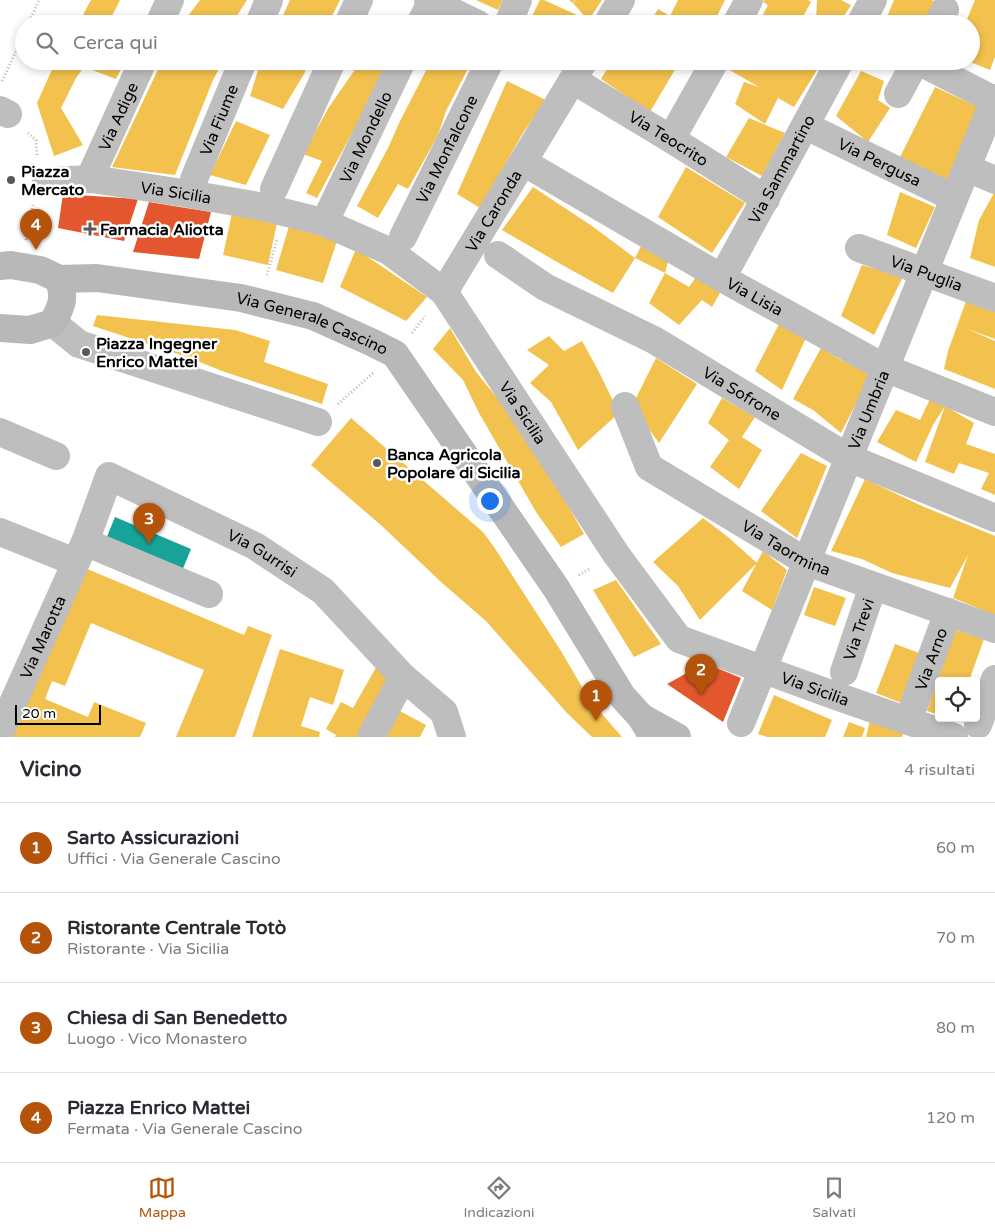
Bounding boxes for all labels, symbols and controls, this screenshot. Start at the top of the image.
search box [15,15,980,70]
icon: search [33,29,61,57]
text: Cerca qui [73,32,158,54]
street label: Via Adige [95,79,143,154]
street label: Via Fiume [196,82,243,159]
street label: Via Mondello [336,88,397,187]
street label: Via Monfalcone [412,92,483,207]
street label: Via Teocrito [625,107,712,171]
street label: Via Sammartino [744,112,820,228]
street label: Via Pergusa [834,134,924,191]
place label: Piazza Mercato [21,162,85,200]
street label: Via Caronda [462,166,527,256]
marker: Piazza Mercato [5,174,17,186]
street label: Via Sicilia [139,178,213,209]
pin: 4 [20,209,52,250]
place label: Farmacia Aliotta [100,220,224,240]
marker: Farmacia Aliotta [84,223,96,235]
street label: Via Puglia [887,251,965,296]
street label: Via Lisia [723,273,786,321]
street label: Via Generale Cascino [234,288,391,360]
place label: Piazza Ingegner Enrico Mattei [96,334,218,372]
marker: Piazza Ingegner Enrico Mattei [80,346,92,358]
street label: Via Sofrone [699,363,784,426]
street label: Via Umbria [844,368,894,453]
street label: Via Sicilia [494,378,550,448]
place label: Banca Agricola Popolare di Sicilia [387,445,521,483]
marker: Banca Agricola Popolare di Sicilia [371,457,383,469]
your location [477,488,503,514]
pin: 3 [133,503,165,544]
street label: Via Taormina [738,516,833,581]
street label: Via Gurrisi [224,525,301,582]
street label: Via Marotta [16,593,71,682]
street label: Via Trevi [840,596,879,663]
street label: Via Arno [911,625,952,694]
pin: 2 [685,654,717,695]
street label: Via Sicilia [778,668,852,711]
map controls [935,677,980,722]
button: locate [935,677,980,722]
pin: 1 [580,680,612,721]
scale bar [15,702,101,725]
text: 20 m [22,705,56,722]
text: Vicino [20,757,82,782]
text: 4 risultati [904,760,975,780]
text: Sarto Assicurazioni [67,827,239,849]
text: 1 [31,838,41,858]
text: 60 m [936,838,975,858]
text: Uffici · Via Generale Cascino [67,849,281,869]
text: Ristorante Centrale Totò [67,917,286,939]
text: 2 [31,928,41,948]
text: 70 m [936,928,975,948]
text: Ristorante · Via Sicilia [67,939,229,959]
text: Chiesa di San Benedetto [67,1007,287,1029]
text: 3 [31,1018,41,1038]
text: 80 m [936,1018,975,1038]
text: Luogo · Vico Monastero [67,1029,247,1049]
text: Piazza Enrico Mattei [67,1097,250,1119]
text: 4 [31,1108,41,1128]
text: 120 m [926,1108,975,1128]
text: Fermata · Via Generale Cascino [67,1119,303,1139]
tab: Mappa [139,1174,186,1221]
tab: Indicazioni [464,1174,535,1221]
tab: Salvati [812,1174,856,1221]

